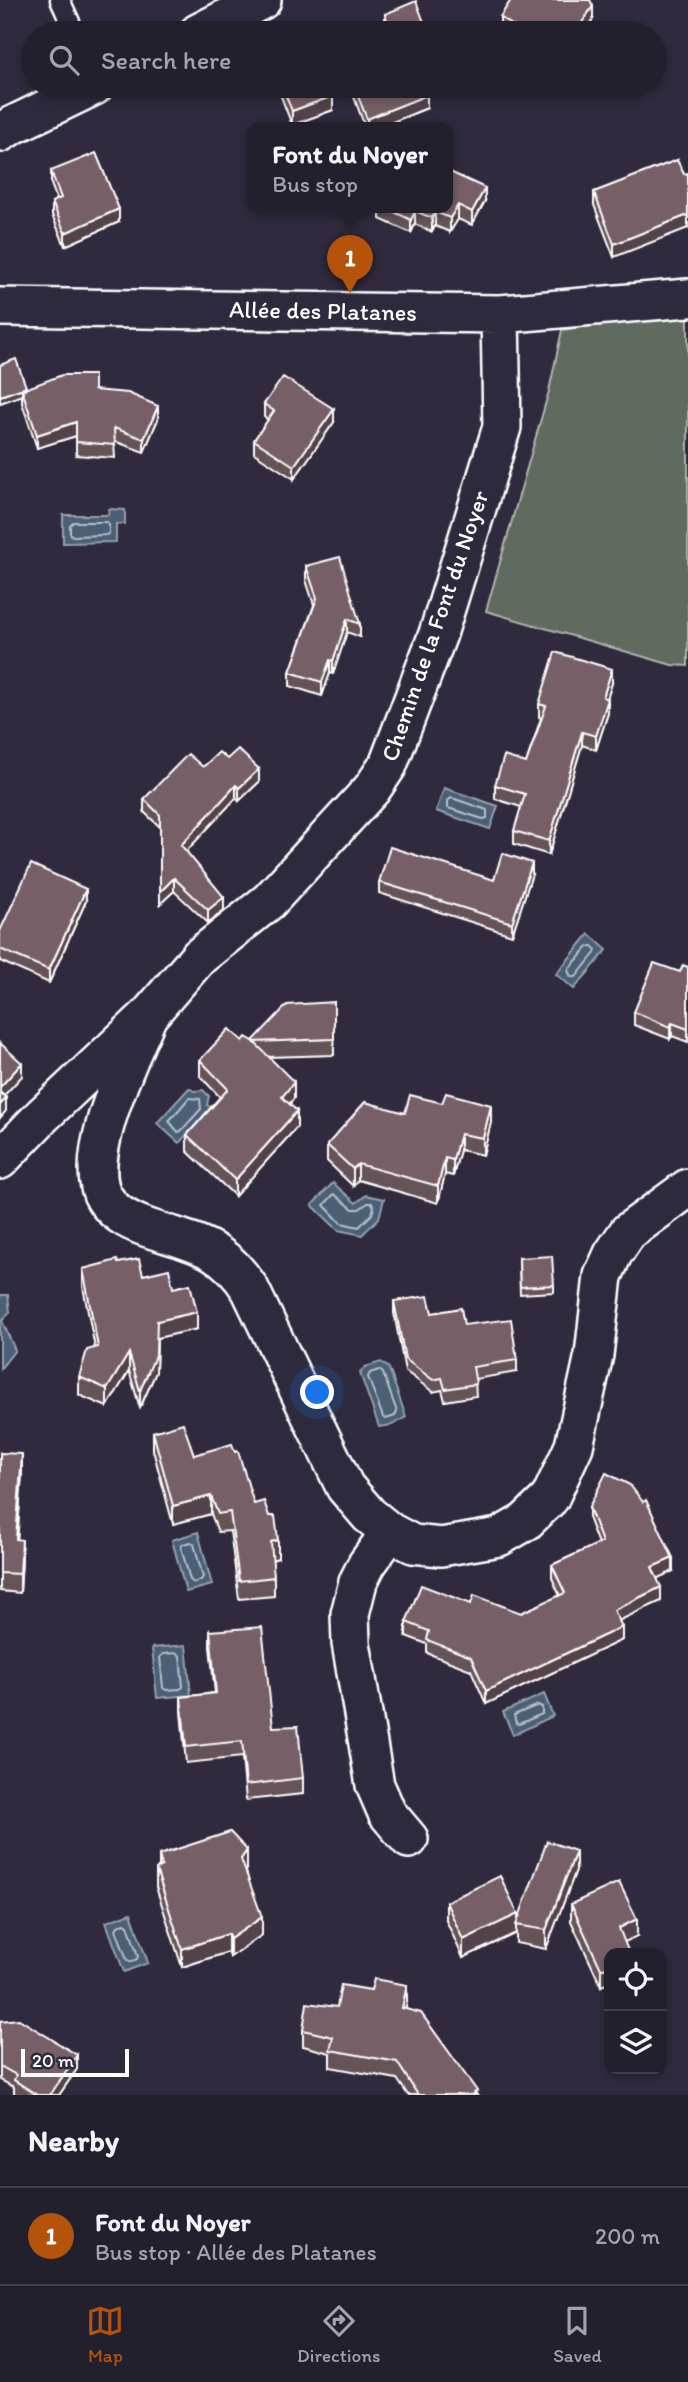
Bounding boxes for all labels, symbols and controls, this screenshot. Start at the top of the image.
search box [21,21,667,98]
icon: search [45,41,83,79]
text: Search here [101,44,231,76]
popup [247,122,453,213]
text: Font du Noyer [272,138,428,170]
text: Bus stop [272,170,358,198]
pin: 1 [327,235,373,293]
street label: Allée des Platanes [229,294,417,327]
street label: Chemin de la Font du Noyer [375,486,495,765]
your location [300,1375,334,1409]
map controls [604,1948,667,2074]
button: locate [604,1948,667,2011]
button: layers [604,2011,667,2074]
scale bar [21,2046,130,2078]
text: 20 m [32,2049,74,2072]
text: Nearby [28,2122,119,2159]
text: Font du Noyer [95,2206,250,2238]
text: 1 [46,2222,56,2250]
text: 200 m [595,2222,660,2250]
text: Bus stop · Allée des Platanes [95,2238,377,2266]
tab: Map [86,2302,124,2367]
tab: Directions [297,2302,381,2367]
tab: Saved [553,2302,602,2367]

